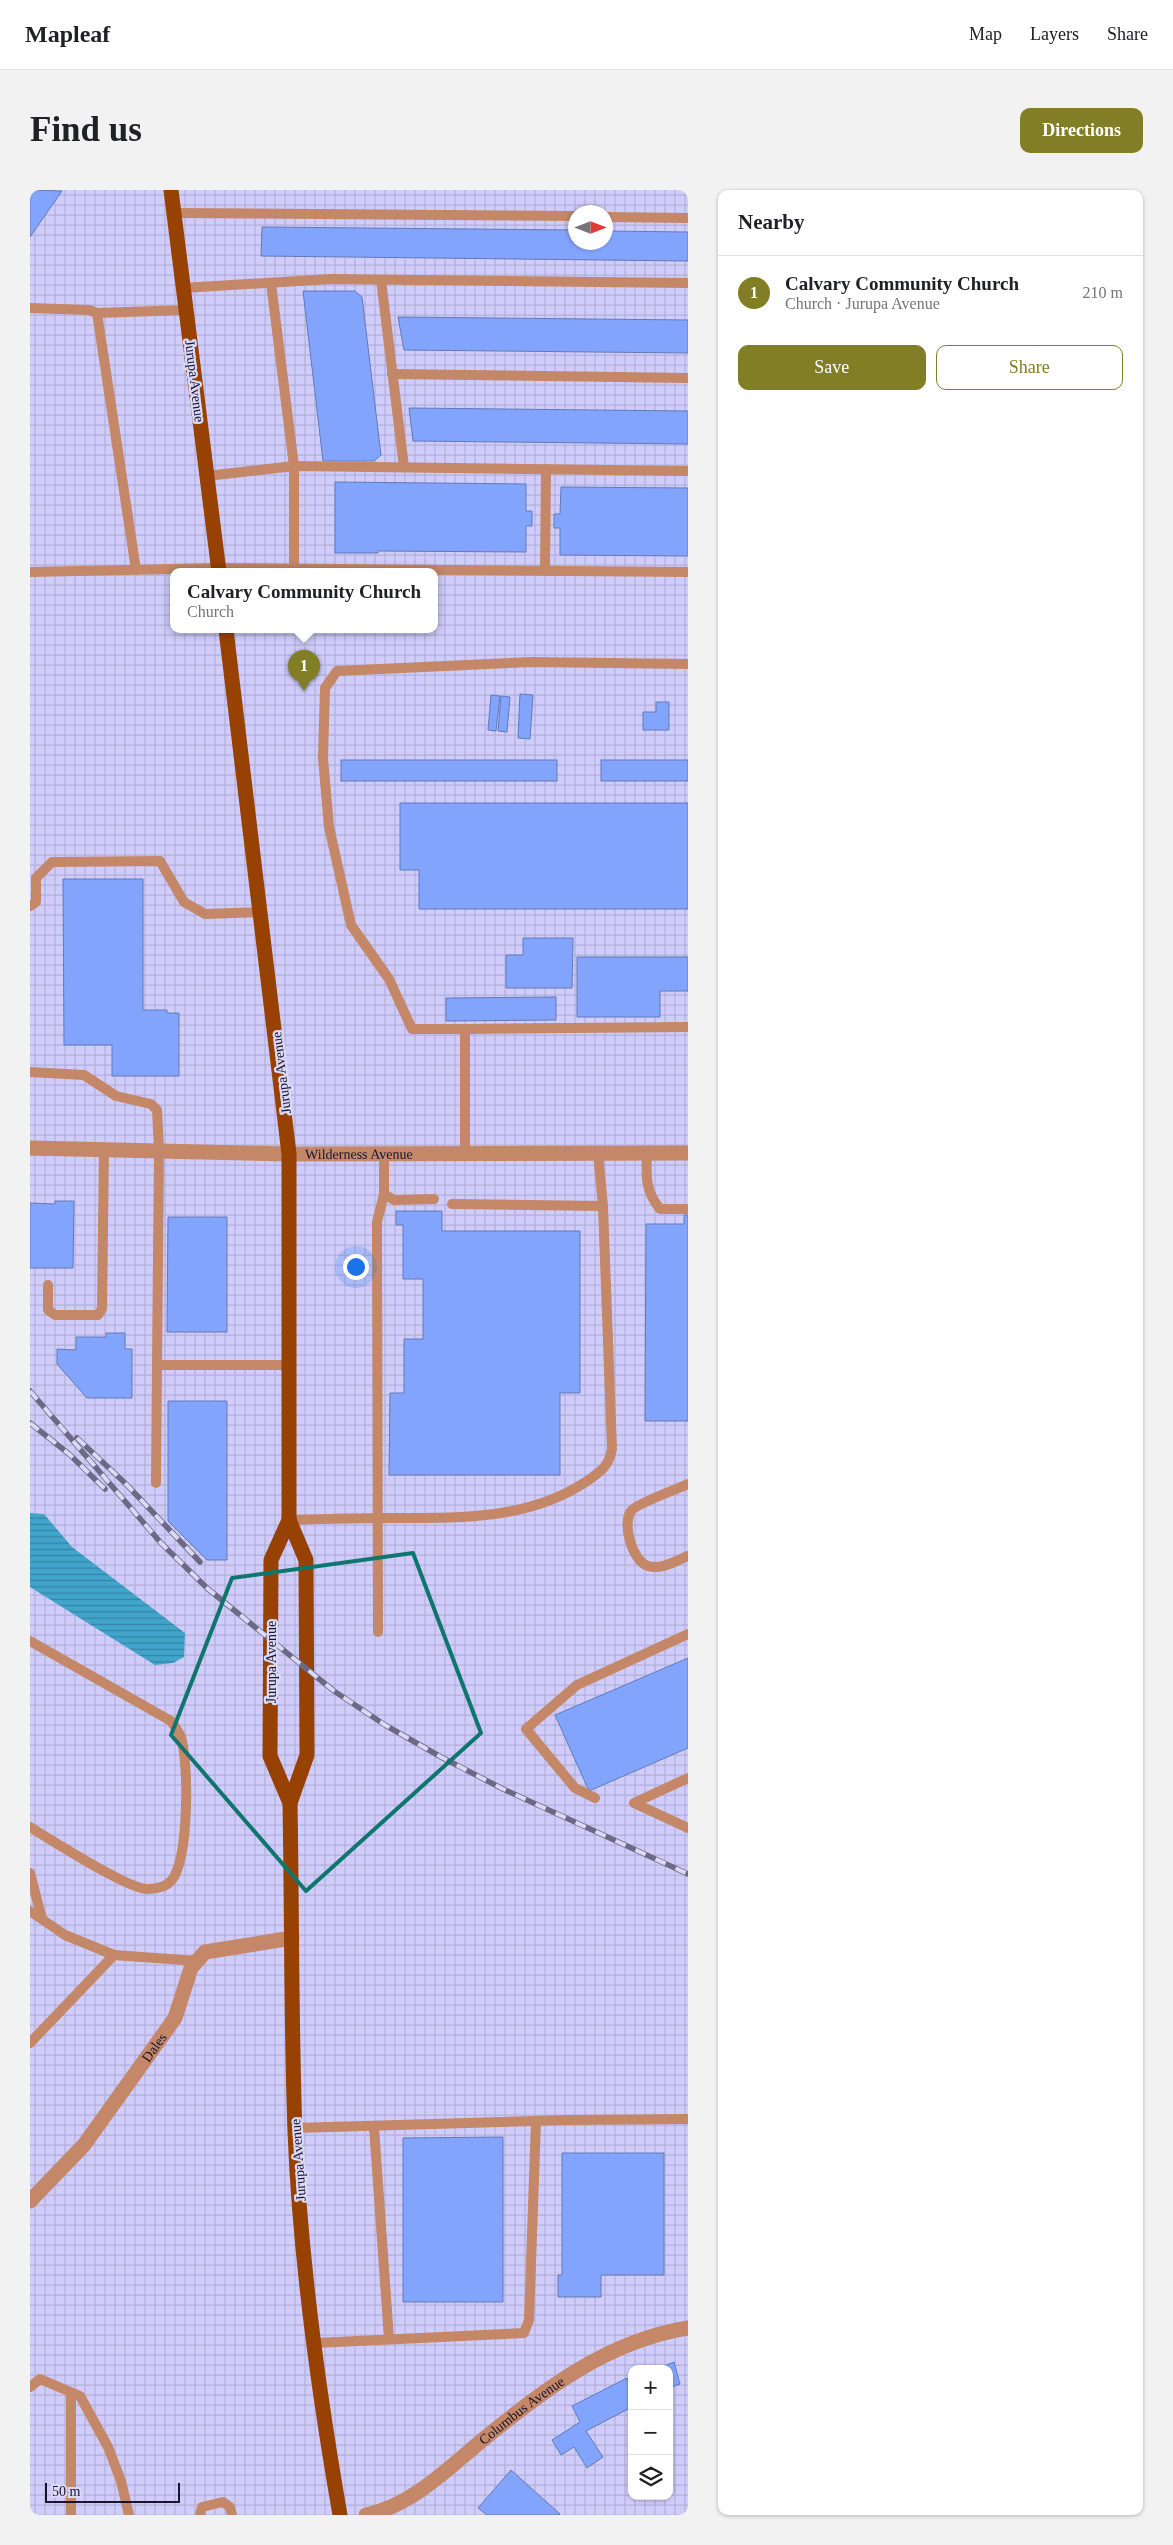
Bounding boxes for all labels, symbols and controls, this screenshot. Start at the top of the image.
text: Mapleaf [25,21,110,47]
text: Map [969,24,1002,44]
text: Layers [1030,24,1079,44]
text: Share [1107,24,1148,44]
button: Directions [1020,108,1143,153]
text: Find us [30,110,142,149]
north arrow [568,205,613,250]
text: Nearby [738,210,805,234]
text: Calvary Community Church [785,273,1019,294]
text: 1 [750,284,758,301]
text: 210 m [1083,284,1123,301]
text: Church · Jurupa Avenue [785,295,940,312]
street label: Jurupa Avenue [182,339,207,423]
button: Save [738,345,926,390]
button: Share [936,345,1123,390]
popup [170,568,438,633]
text: Calvary Community Church [187,581,421,602]
text: Church [187,603,234,620]
pin: 1 [288,650,320,691]
street label: Jurupa Avenue [269,1031,294,1115]
street label: Wilderness Avenue [305,1147,413,1162]
your location [343,1254,369,1280]
street label: Jurupa Avenue [264,1621,279,1703]
street label: Dales [139,2030,170,2065]
street label: Jurupa Avenue [288,2118,309,2202]
map controls [628,2365,673,2500]
button: + [628,2365,673,2410]
street label: Columbus Avenue [476,2374,567,2448]
button: − [628,2410,673,2455]
button: layers [628,2455,673,2500]
scale bar [45,2480,180,2503]
text: 50 m [52,2484,80,2499]

